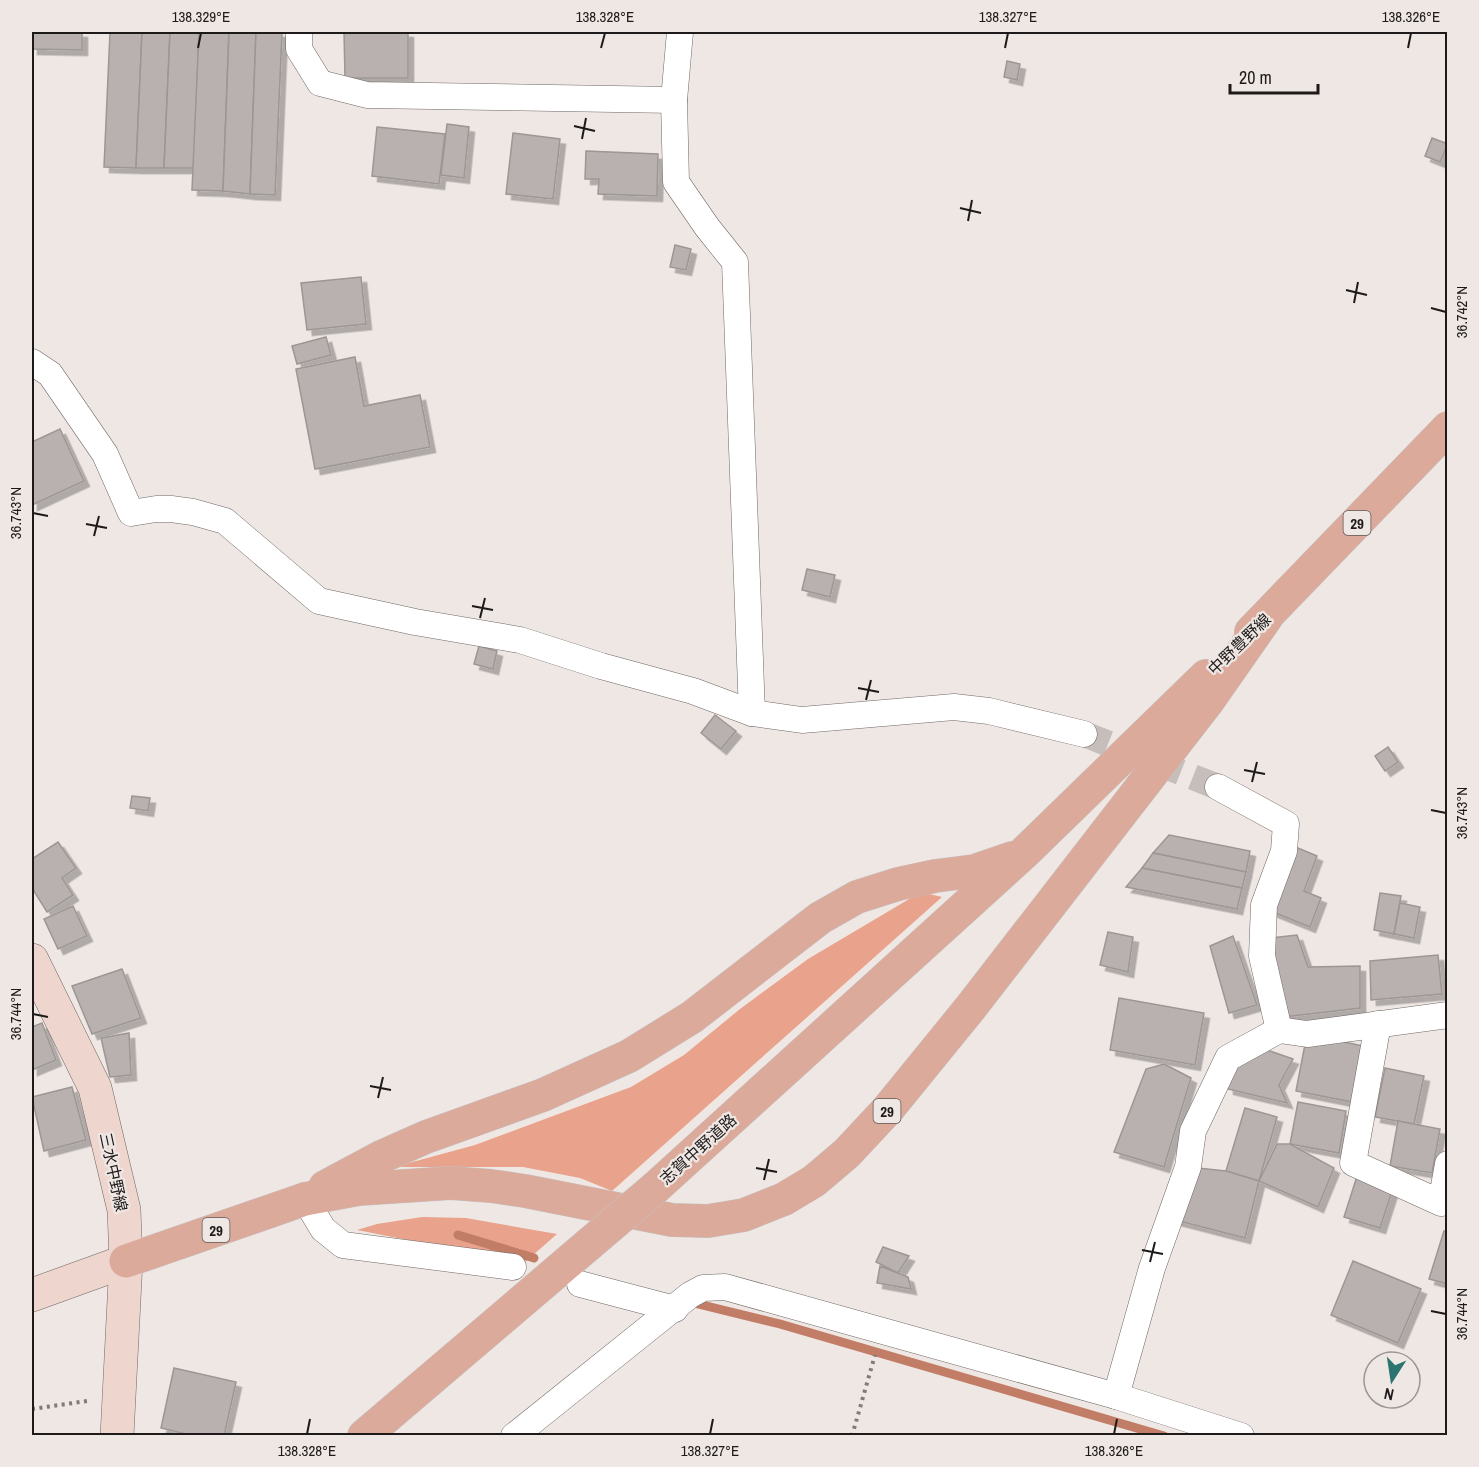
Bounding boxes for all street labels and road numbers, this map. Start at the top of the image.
road number: 29 [1344,511,1370,535]
street label: 中野豊野線 [1203,608,1275,680]
road number: 29 [874,1099,900,1123]
street label: 志賀中野道路 [655,1109,741,1189]
street label: 三水中野線 [95,1131,133,1213]
road number: 29 [202,1218,230,1242]

